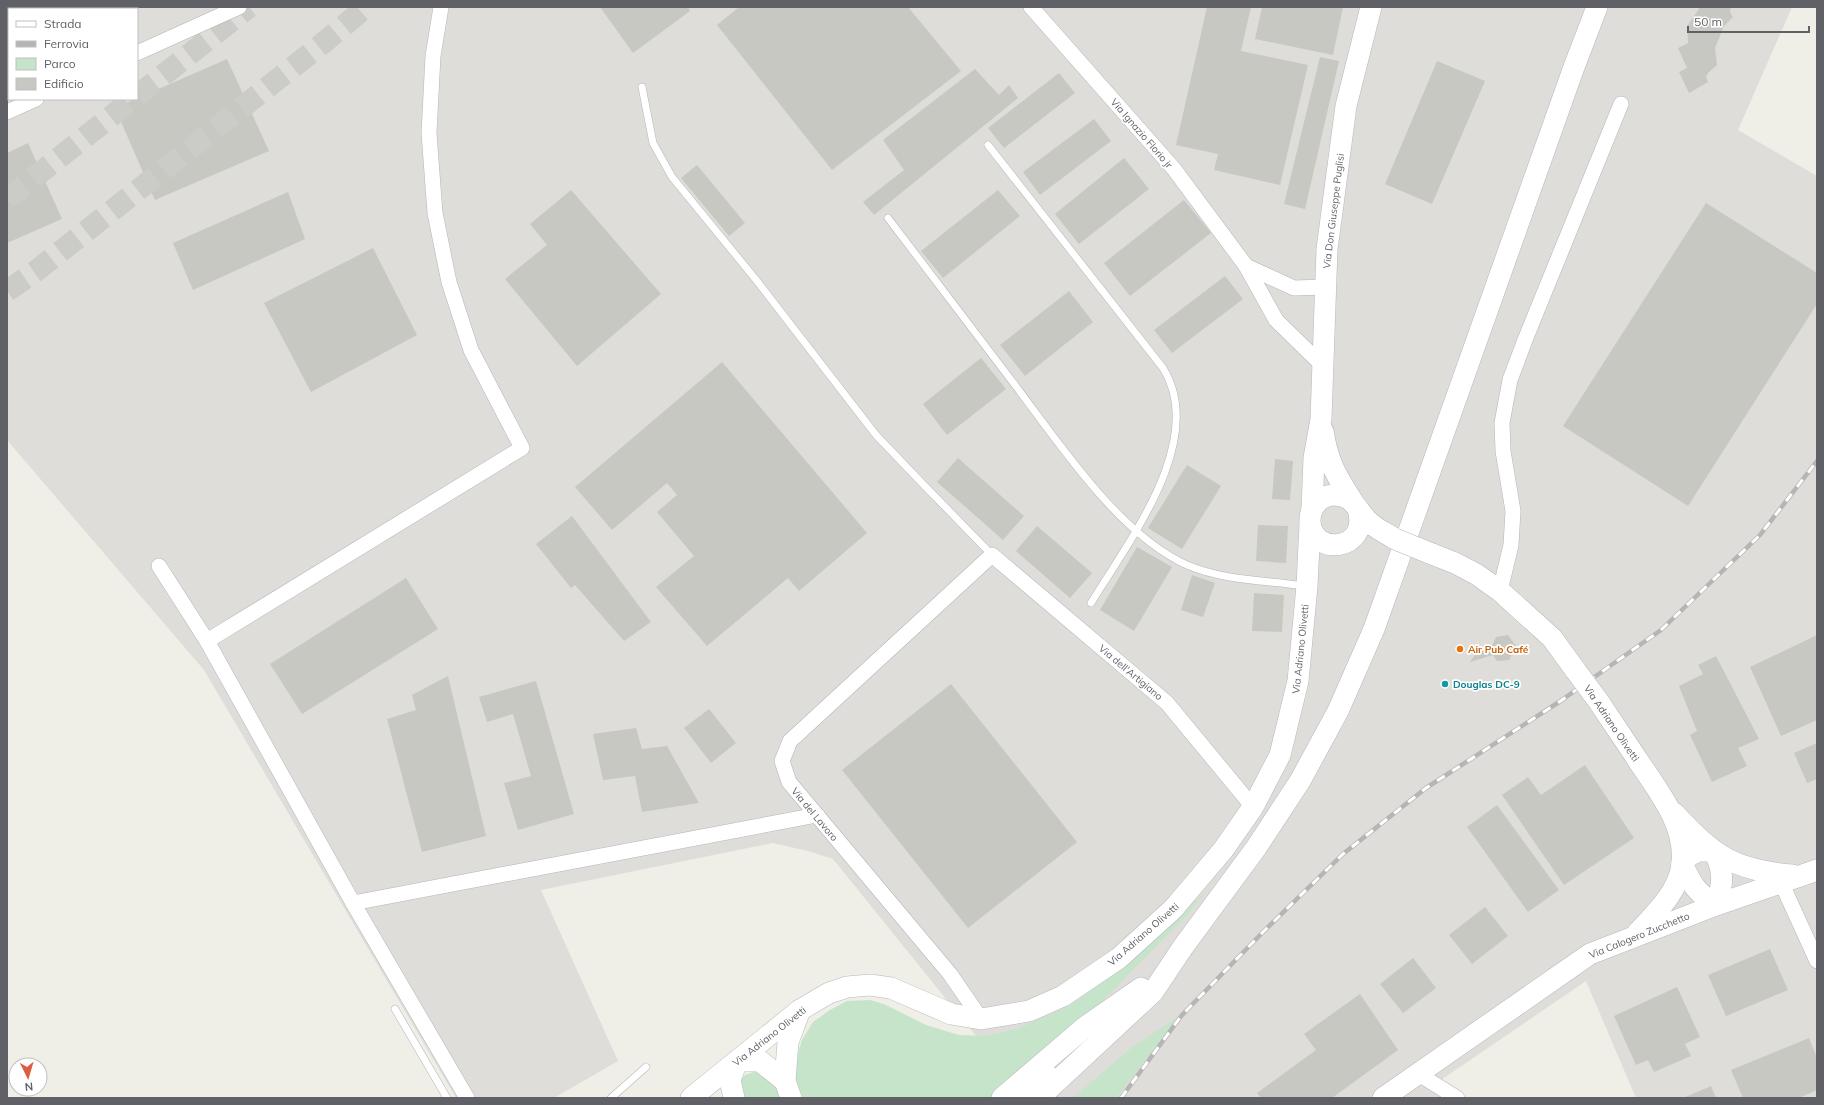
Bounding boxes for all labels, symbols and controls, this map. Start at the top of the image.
legend [8,8,138,100]
scale bar [1688,8,1809,34]
text: 50 m [1694,14,1722,29]
text: Strada [44,16,82,31]
text: Ferrovia [44,36,89,51]
text: Parco [44,56,76,71]
text: Edificio [44,76,84,91]
street label: Via Ignazio Florio jr [1108,96,1176,171]
street label: Via Don Giuseppe Puglisi [1320,153,1347,269]
street label: Via Adriano Olivetti [1289,604,1312,694]
street label: Via dell'Artigiano [1096,642,1166,703]
place label: Air Pub Café [1468,643,1529,656]
marker: Air Pub Café [1455,644,1465,654]
place label: Douglas DC-9 [1453,678,1520,691]
marker: Douglas DC-9 [1440,679,1450,689]
street label: Via Adriano Olivetti [1581,682,1642,764]
street label: Via del Lavoro [788,785,841,844]
street label: Via Adriano Olivetti [1105,900,1182,969]
street label: Via Calogero Zucchetto [1587,909,1692,962]
street label: Via Adriano Olivetti [730,1004,809,1069]
north arrow [8,1057,48,1097]
text: N [24,1080,34,1094]

